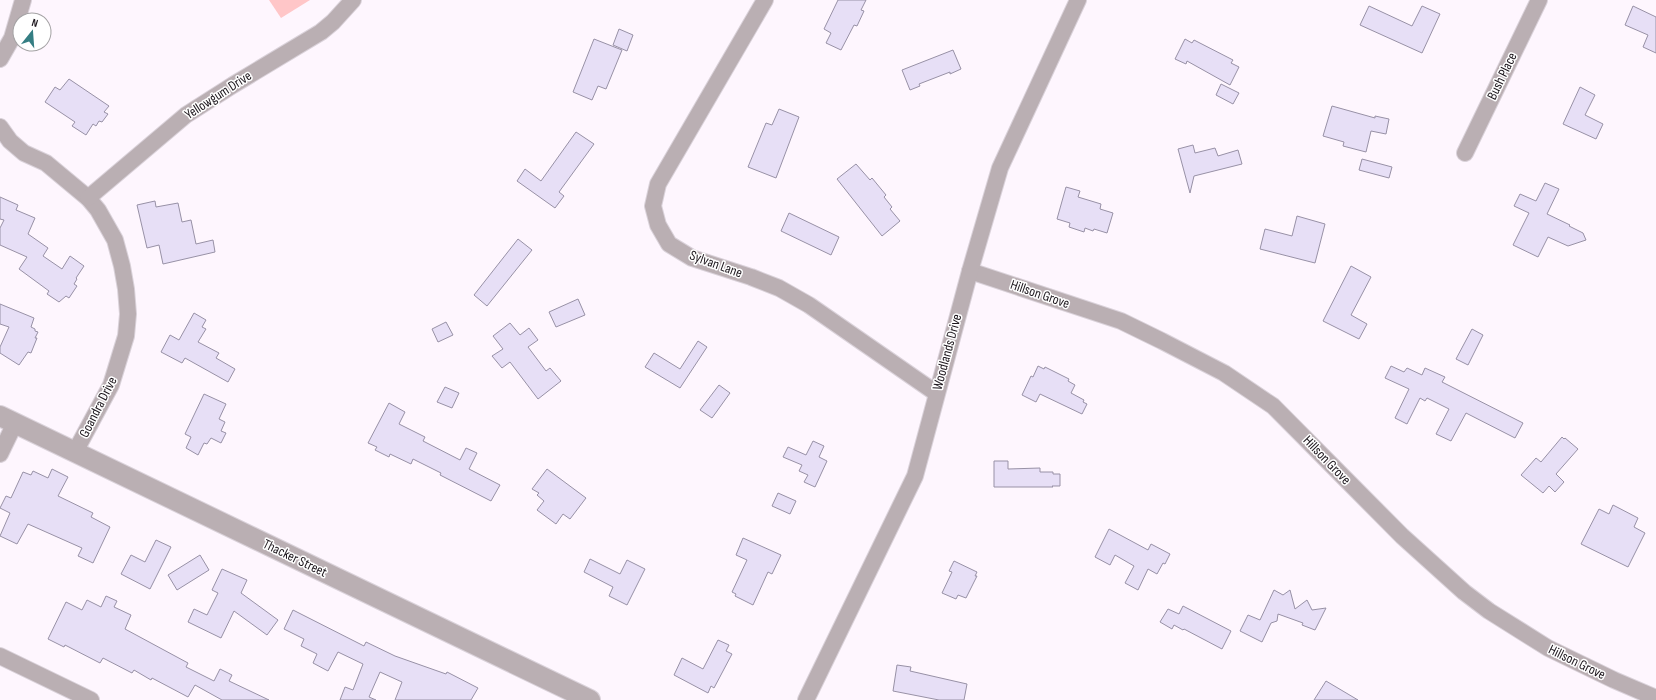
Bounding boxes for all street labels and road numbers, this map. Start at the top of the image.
street label: Bush Place [1483,50,1521,102]
street label: Yellowgum Drive [181,67,255,123]
street label: Sylvan Lane [687,247,745,281]
street label: Hillson Grove [1008,276,1072,312]
street label: Woodlands Drive [929,312,965,392]
street label: Goandra Drive [75,374,121,440]
street label: Hillson Grove [1300,432,1354,488]
street label: Thacker Street [260,535,330,581]
street label: Hillson Grove [1546,641,1608,683]

